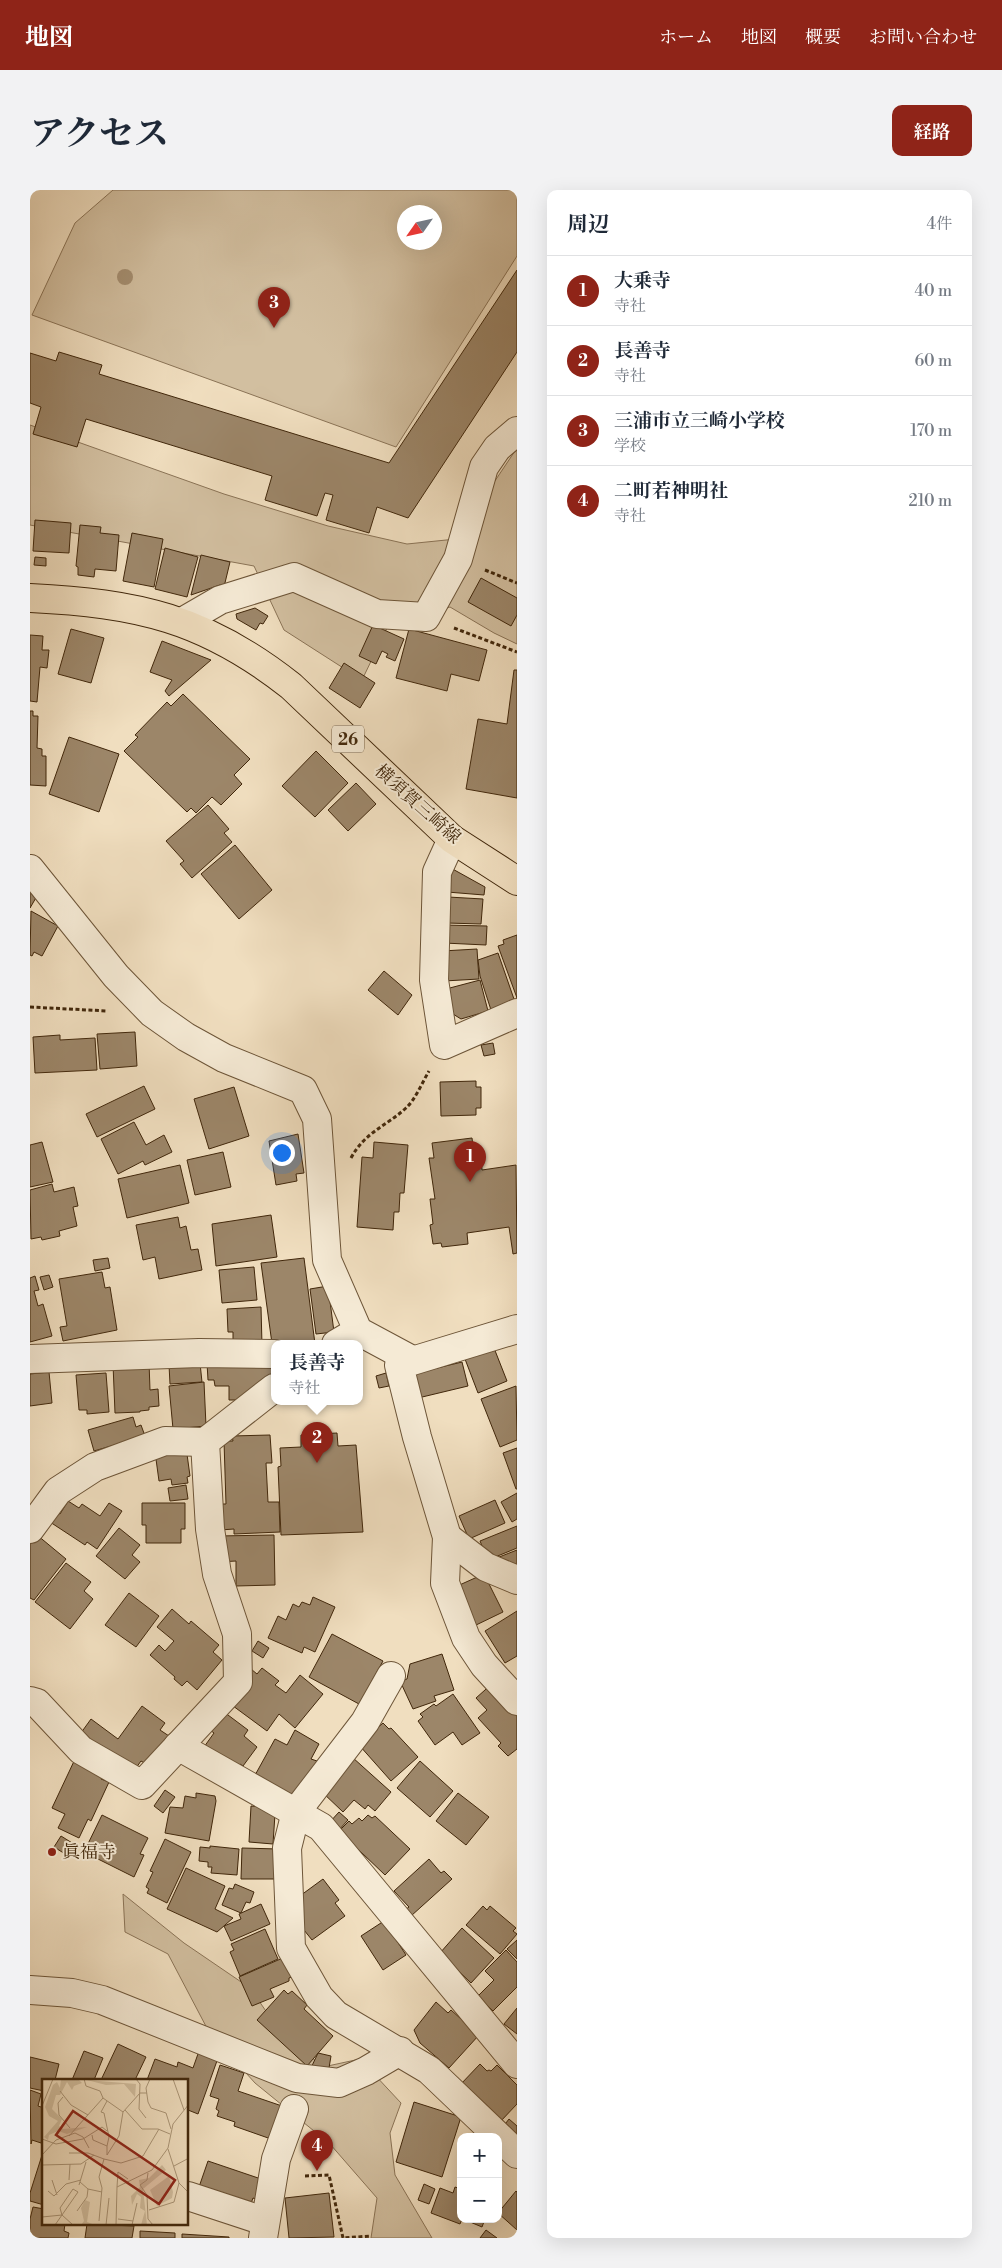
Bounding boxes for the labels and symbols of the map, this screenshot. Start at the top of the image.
north arrow [397,205,442,250]
pin: 3 [258,287,290,328]
road number: 26 [332,726,364,752]
street label: 横須賀三崎線 [370,760,465,849]
your location [269,1140,295,1166]
pin: 1 [454,1141,486,1182]
pin: 2 [301,1422,333,1463]
place label: 眞福寺 [62,1841,116,1864]
marker: 眞福寺 [46,1846,58,1858]
inset map [42,2079,189,2226]
pin: 4 [301,2130,333,2171]

